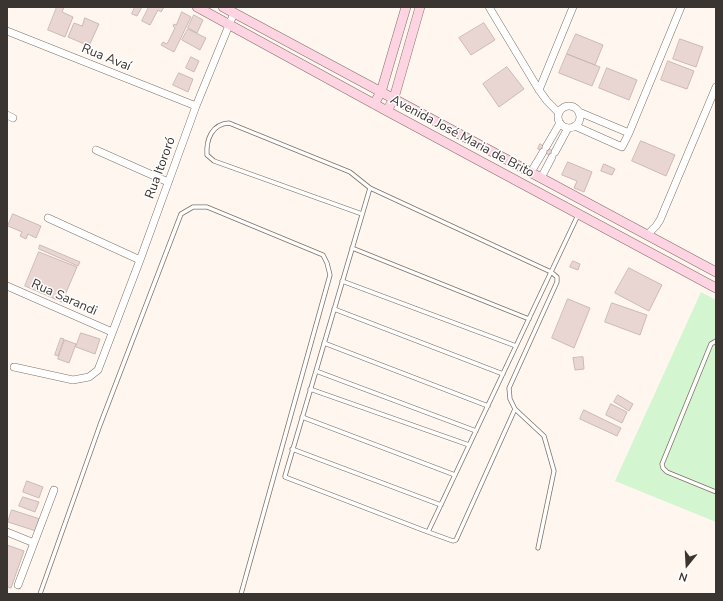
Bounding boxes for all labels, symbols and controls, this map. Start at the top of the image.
street label: Rua Avaí [79,41,133,75]
street label: Avenida José Maria de Brito [387,92,537,182]
street label: Rua Itororó [143,135,179,201]
street label: Rua Sarandi [29,277,99,319]
north arrow [667,545,707,585]
text: N [677,568,689,585]

